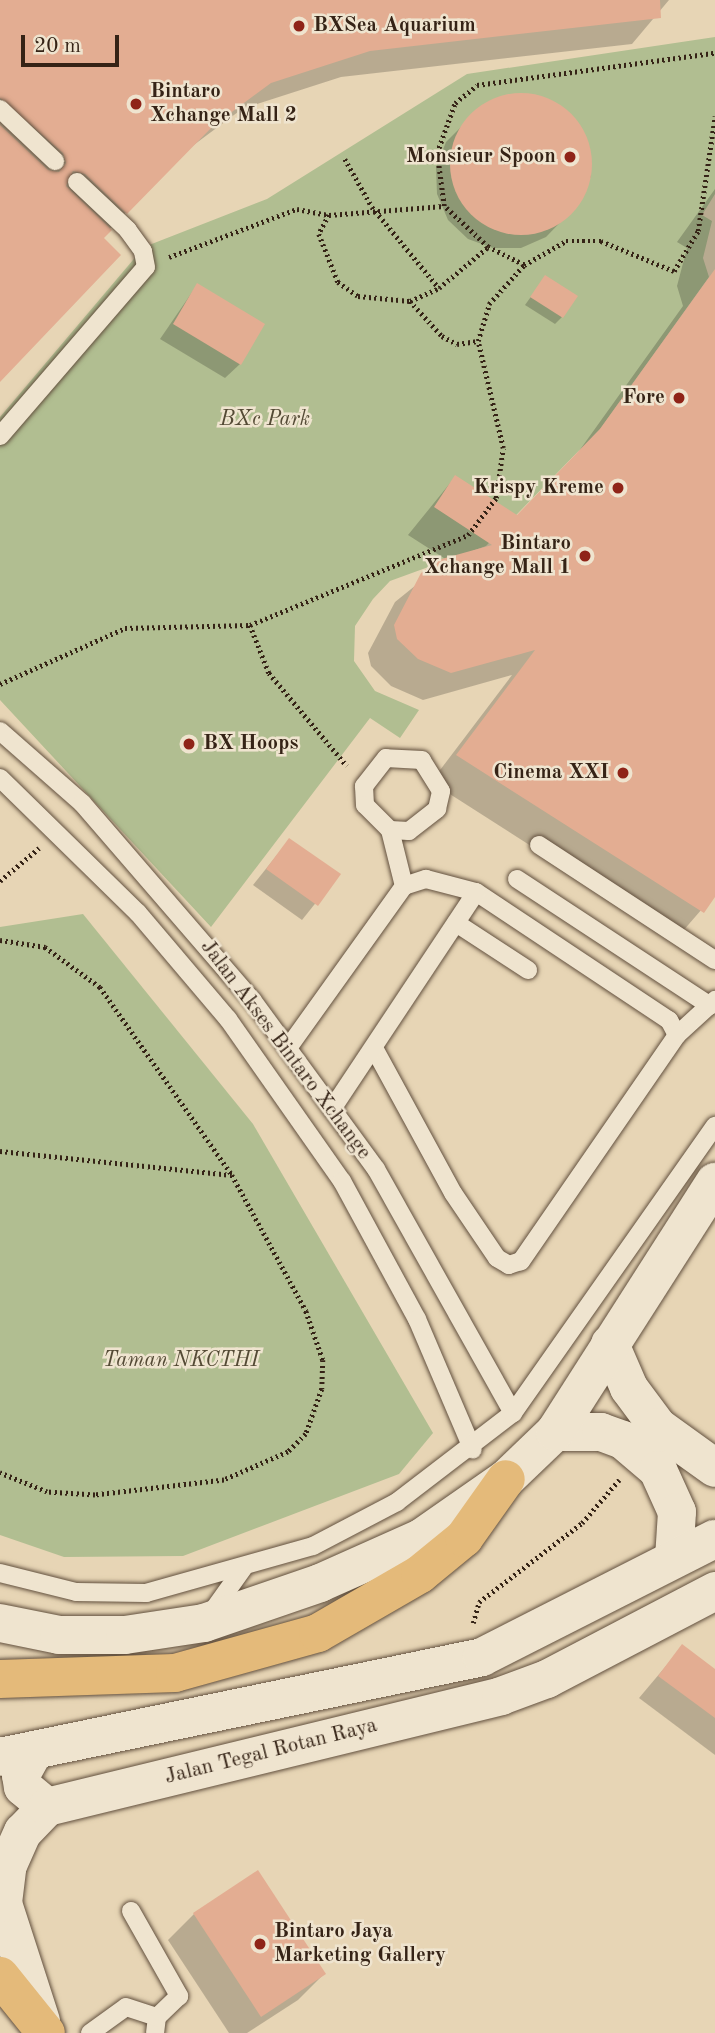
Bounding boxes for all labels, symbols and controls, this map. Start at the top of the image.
place label: BXSea Aquarium [313,13,476,39]
marker: BXSea Aquarium [291,18,307,34]
scale bar [24,21,122,65]
text: 20 m [34,36,81,57]
place label: Bintaro Xchange Mall 2 [150,79,297,129]
marker: Bintaro Xchange Mall 2 [128,96,144,112]
place label: Monsieur Spoon [406,144,556,170]
marker: Monsieur Spoon [562,149,578,165]
place label: Fore [622,385,665,411]
marker: Fore [671,390,687,406]
park label: BXc Park [220,407,310,433]
place label: Krispy Kreme [473,475,604,501]
marker: Krispy Kreme [610,480,626,496]
place label: Bintaro Xchange Mall 1 [424,531,571,581]
marker: Bintaro Xchange Mall 1 [577,548,593,564]
place label: BX Hoops [203,731,298,757]
marker: BX Hoops [181,736,197,752]
place label: Cinema XXI [493,760,609,786]
marker: Cinema XXI [615,765,631,781]
street label: Jalan Akses Bintaro Xchange [194,935,376,1165]
park label: Taman NKCTHI [103,1348,259,1374]
street label: Jalan Tegal Rotan Raya [162,1713,380,1791]
place label: Bintaro Jaya Marketing Gallery [274,1919,446,1969]
marker: Bintaro Jaya Marketing Gallery [252,1936,268,1952]

